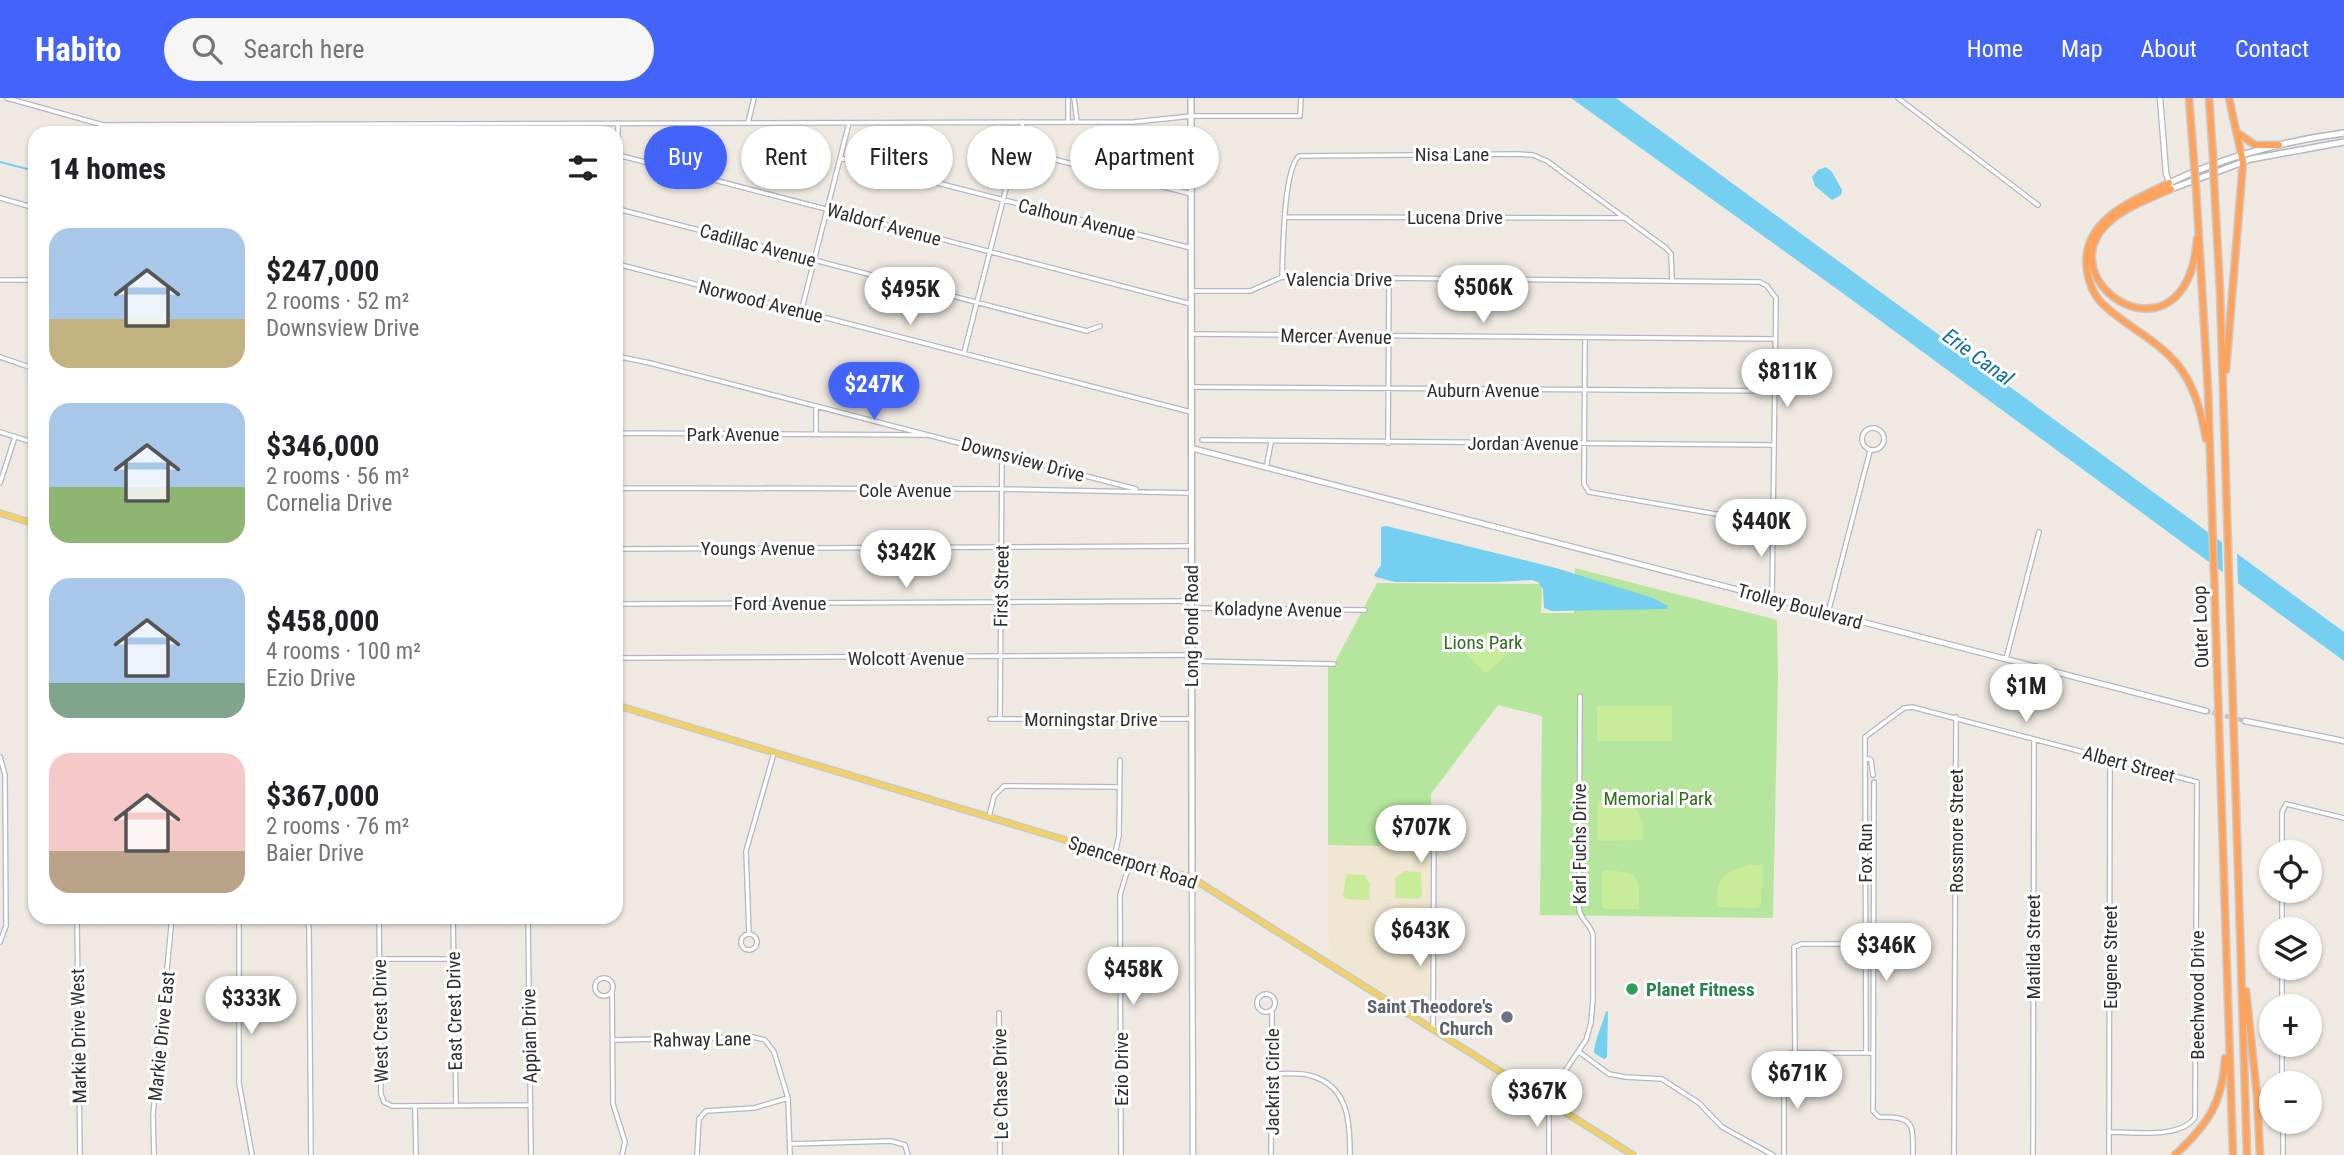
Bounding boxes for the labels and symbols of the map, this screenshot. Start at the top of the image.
street label: Nisa Lane [1415,143,1489,166]
street label: Calhoun Avenue [1016,194,1138,245]
street label: Waldorf Avenue [824,198,944,251]
street label: Lucena Drive [1407,206,1503,229]
street label: Cadillac Avenue [697,219,819,272]
pin: $506K [1434,266,1532,325]
pin: $495K [861,268,959,327]
street label: Valencia Drive [1286,268,1392,291]
street label: Norwood Avenue [696,275,825,328]
street label: Mercer Avenue [1280,324,1392,349]
water label: Erie Canal [1938,324,2018,391]
pin: $811K [1738,350,1836,409]
pin: $247K [825,362,923,422]
street label: Auburn Avenue [1427,379,1539,402]
street label: Park Avenue [687,423,780,446]
street label: Downsview Drive [959,432,1087,487]
street label: Jordan Avenue [1467,432,1579,455]
street label: Cole Avenue [859,479,951,502]
pin: $440K [1712,500,1810,559]
pin: $342K [857,531,955,590]
street label: Youngs Avenue [701,537,815,560]
street label: First Street [989,545,1014,627]
street label: Long Pond Road [1180,565,1203,687]
street label: Trolley Boulevard [1735,579,1865,634]
street label: Outer Loop [2188,585,2213,669]
street label: Ford Avenue [734,592,826,615]
street label: Koladyne Avenue [1214,597,1342,622]
park label: Lions Park [1443,631,1523,654]
street label: Wolcott Avenue [848,647,964,670]
pin: $1M [1992,664,2060,724]
street label: Morningstar Drive [1024,708,1158,731]
street label: Albert Street [2080,741,2177,788]
street label: Rossmore Street [1945,769,1968,893]
street label: Karl Fuchs Drive [1568,783,1591,904]
park label: Memorial Park [1604,787,1713,810]
pin: $707K [1372,806,1470,865]
street label: Fox Run [1854,823,1877,883]
street label: Spencerport Road [1066,831,1200,894]
street label: Matilda Street [2022,894,2045,1000]
street label: Eugene Street [2099,905,2122,1009]
pin: $643K [1371,908,1469,968]
pin: $346K [1837,924,1935,983]
street label: Beechwood Drive [2186,930,2209,1060]
pin: $458K [1084,948,1182,1007]
street label: East Crest Drive [442,951,467,1071]
street label: West Crest Drive [368,959,393,1083]
street label: Markie Drive West [66,968,91,1104]
street label: Markie Drive East [143,970,180,1102]
pin: $333K [202,976,300,1036]
place label: Planet Fitness [1646,978,1755,1001]
marker: Planet Fitness [1624,981,1640,997]
street label: Appian Drive [517,988,542,1084]
place label: Saint Theodore's Church [1367,995,1493,1040]
marker: Saint Theodore's Church [1499,1009,1515,1025]
street label: Rahway Lane [653,1027,751,1052]
street label: Le Chase Drive [988,1028,1013,1140]
street label: Jackrist Circle [1261,1028,1284,1136]
street label: Ezio Drive [1110,1032,1133,1106]
pin: $671K [1748,1052,1846,1111]
pin: $367K [1488,1070,1586,1129]

